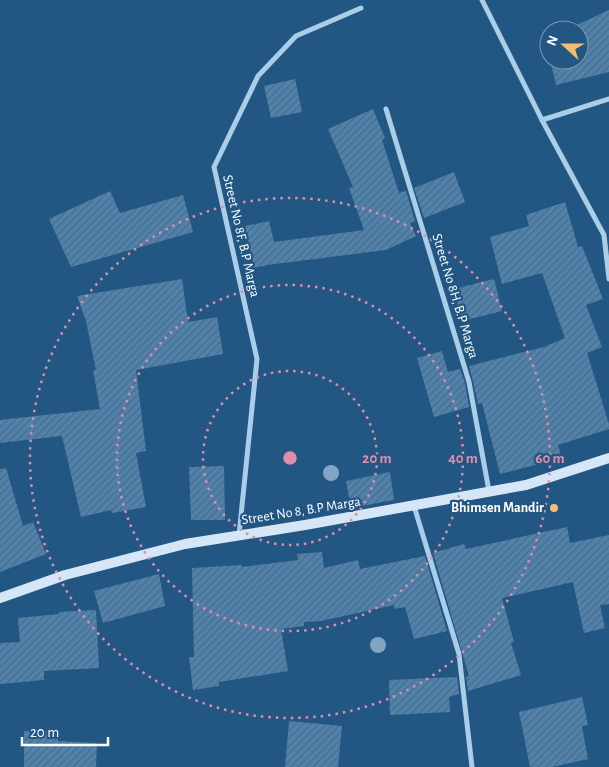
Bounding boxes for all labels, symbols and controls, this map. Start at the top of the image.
north arrow [539,20,589,70]
text: N [545,34,561,48]
street label: Street No 8F, B.P Marga [220,173,262,299]
street label: Street No 8H, B.P Marga [429,232,481,361]
centre of rings [281,449,299,467]
text: 20 m [362,451,392,466]
text: 40 m [448,451,478,466]
text: 60 m [535,451,565,466]
street label: Street No 8, B.P Marga [240,495,362,527]
place label: Bhimsen Mandir [451,501,544,515]
marker: Bhimsen Mandir [548,502,560,514]
scale bar [22,714,109,746]
text: 20 m [30,725,59,740]

